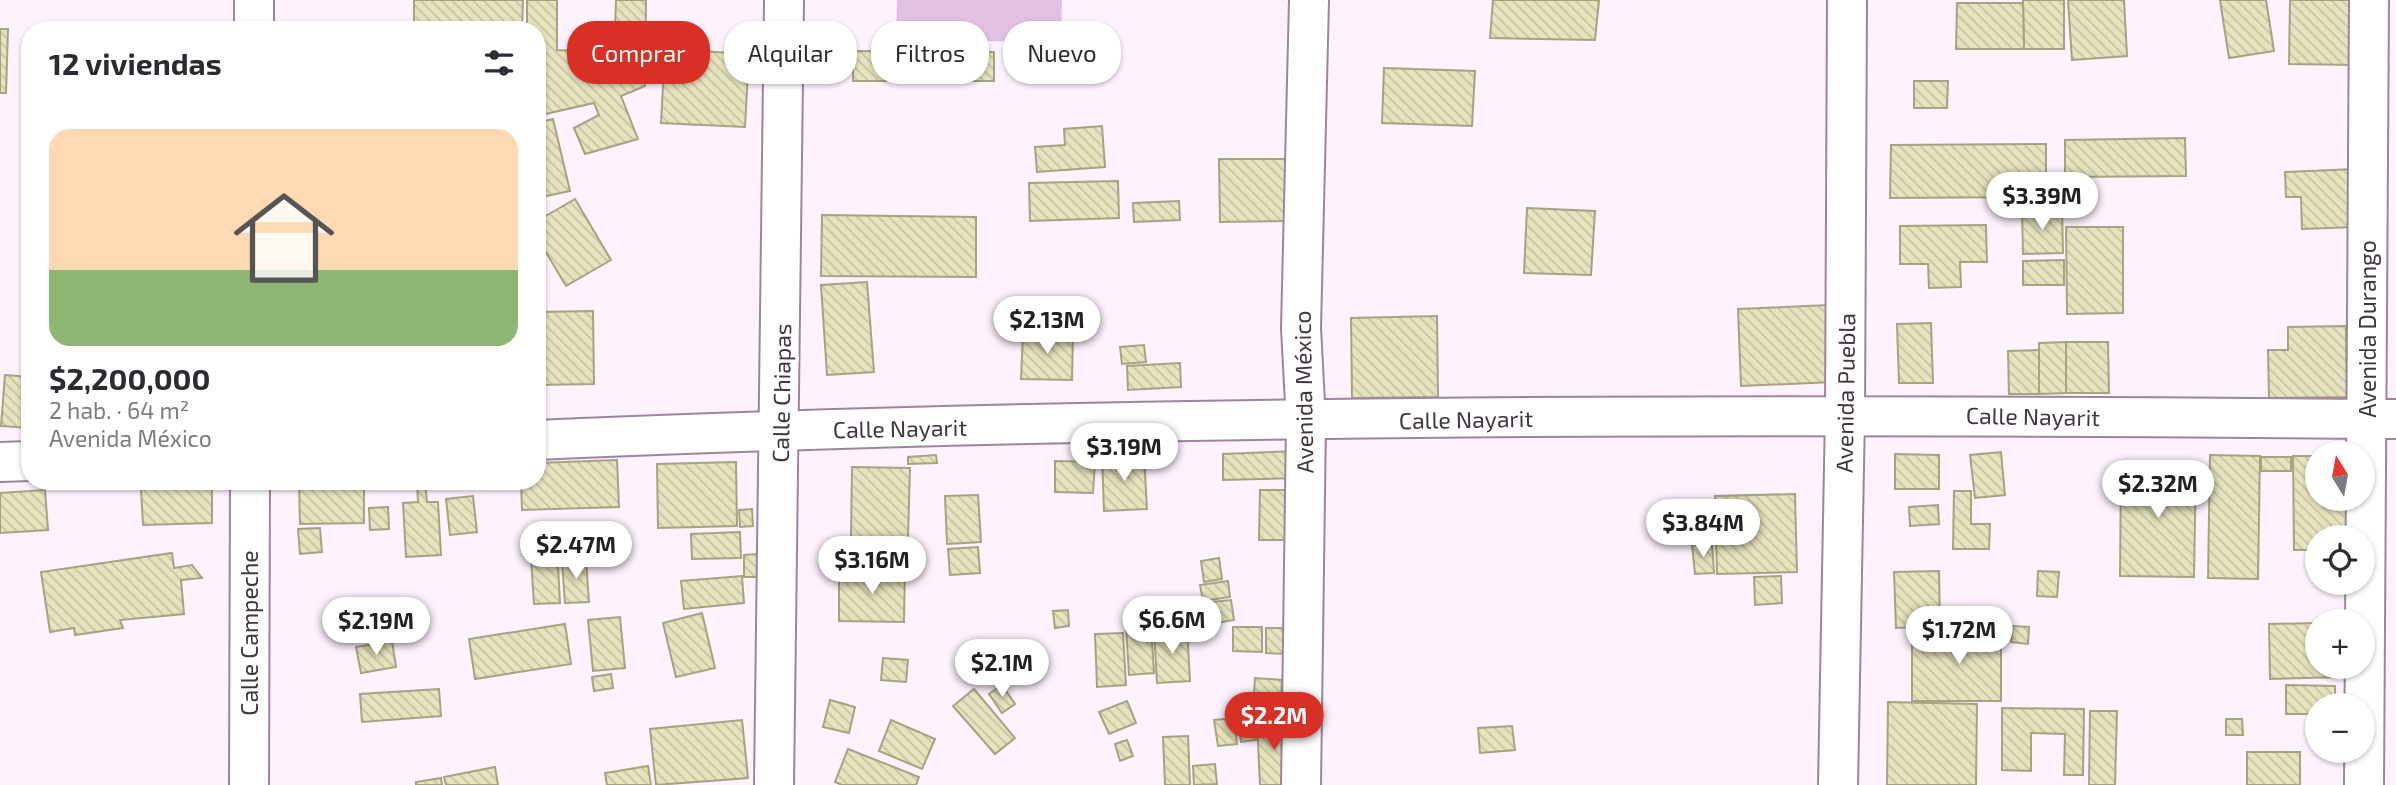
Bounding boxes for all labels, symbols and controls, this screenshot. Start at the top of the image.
chip: Comprar [567,21,710,84]
chip: Alquilar [724,21,857,84]
chip: Filtros [871,21,989,84]
chip: Nuevo [1003,21,1121,84]
icon: filters [480,44,518,82]
text: 12 viviendas [49,45,222,81]
pin: $3.39M [1985,173,2099,232]
icon: home [221,175,347,301]
text: $3.39M [2002,181,2082,209]
street label: Avenida Durango [2353,240,2381,418]
pin: $2.13M [990,296,1104,356]
text: $2.13M [1009,305,1085,333]
street label: Avenida México [1288,310,1318,474]
street label: Avenida Puebla [1830,313,1860,473]
street label: Calle Chiapas [766,323,796,463]
text: $2,200,000 [49,360,210,396]
text: 2 hab. · 64 m² [49,396,189,424]
street label: Calle Nayarit [1966,401,2101,431]
street label: Calle Nayarit [1399,404,1534,434]
street label: Calle Nayarit [833,413,968,443]
text: Avenida México [49,424,212,452]
pin: $3.19M [1067,424,1181,483]
text: $3.19M [1086,432,1162,460]
north arrow [2305,441,2375,511]
map controls [2305,441,2375,763]
pin: $2.32M [2101,461,2215,520]
text: $2.32M [2118,469,2198,497]
pin: $3.84M [1646,500,1760,559]
text: $3.84M [1662,508,1744,536]
pin: $2.47M [519,522,633,581]
button: locate [2305,525,2375,595]
text: $2.47M [536,530,616,558]
pin: $3.16M [815,536,929,596]
text: $3.16M [834,545,910,573]
street label: Calle Campeche [235,550,263,716]
pin: $6.6M [1123,596,1221,656]
pin: $2.19M [319,598,433,657]
text: $6.6M [1138,605,1206,633]
text: $2.19M [338,606,414,634]
pin: $1.72M [1902,606,2016,666]
button: + [2305,609,2375,679]
text: $1.72M [1922,615,1996,643]
pin: $2.1M [953,640,1051,699]
text: $2.1M [971,648,1033,676]
pin: $2.2M [1225,692,1323,752]
button: − [2305,693,2375,763]
text: $2.2M [1241,701,1307,729]

